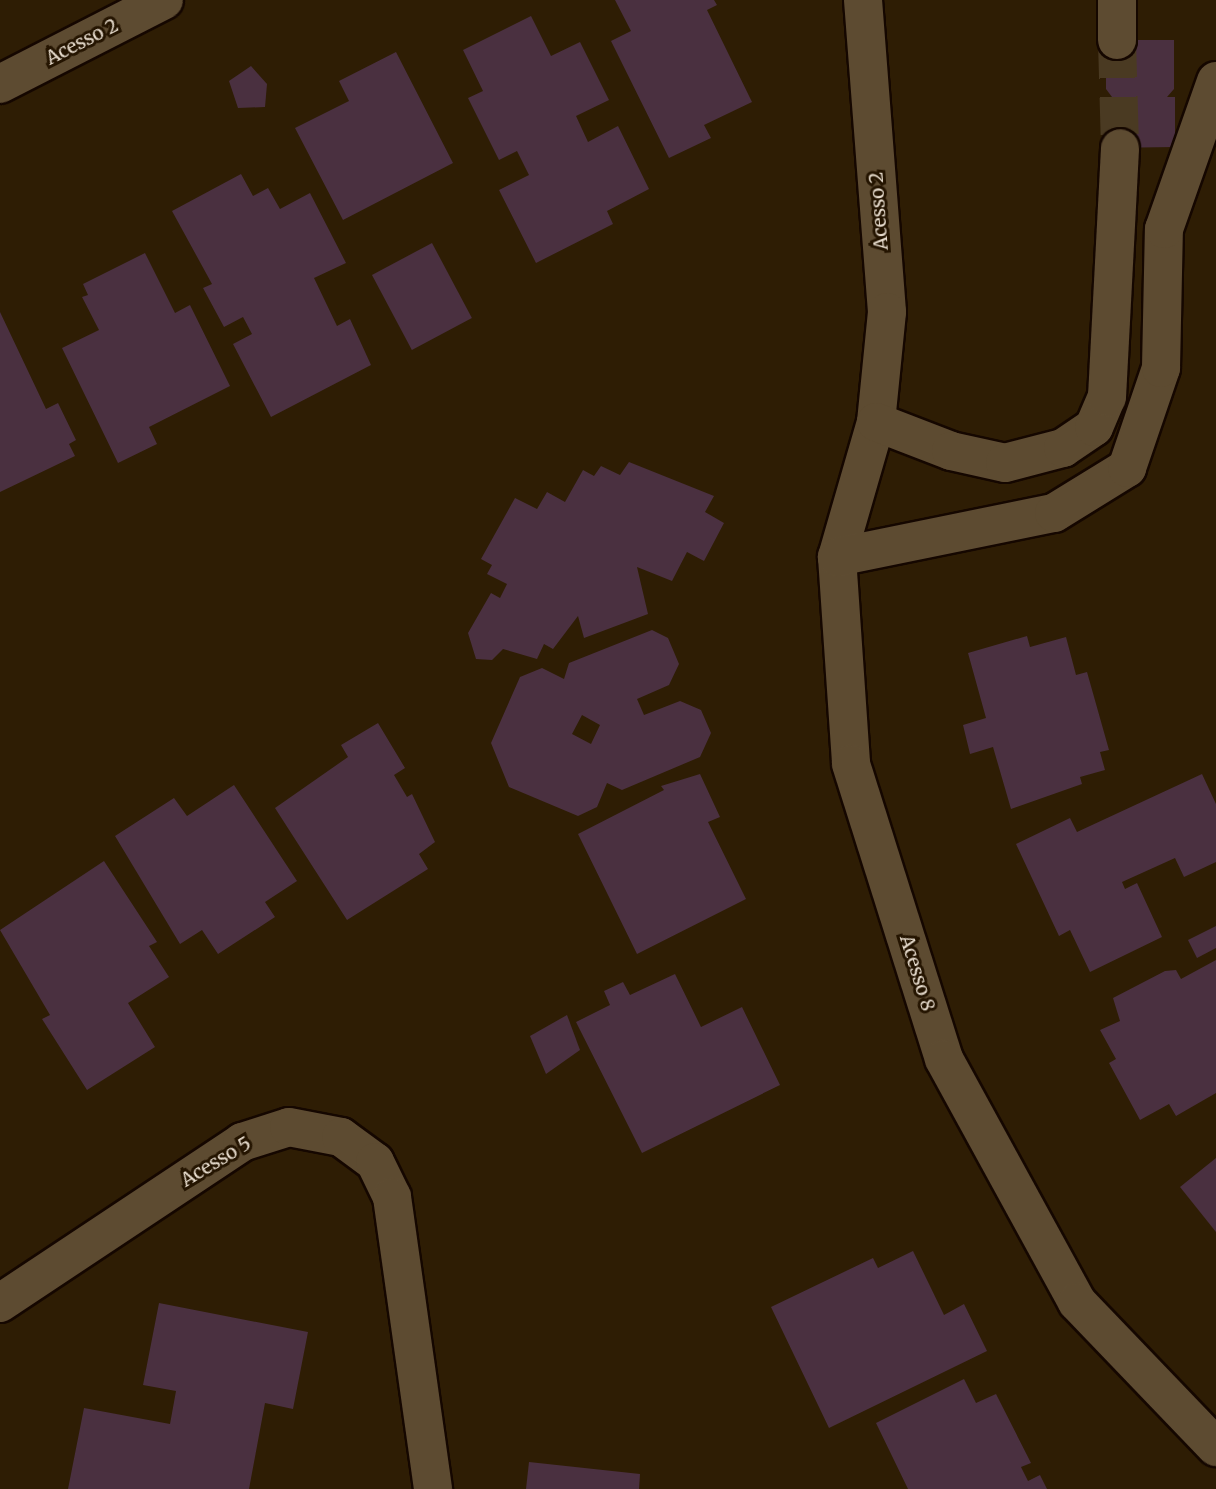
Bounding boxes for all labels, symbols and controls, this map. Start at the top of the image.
street label: Acesso 2 [42,14,122,70]
street label: Acesso 2 [865,171,893,251]
street label: Acesso 8 [895,932,939,1014]
street label: Acesso 5 [177,1132,255,1192]

